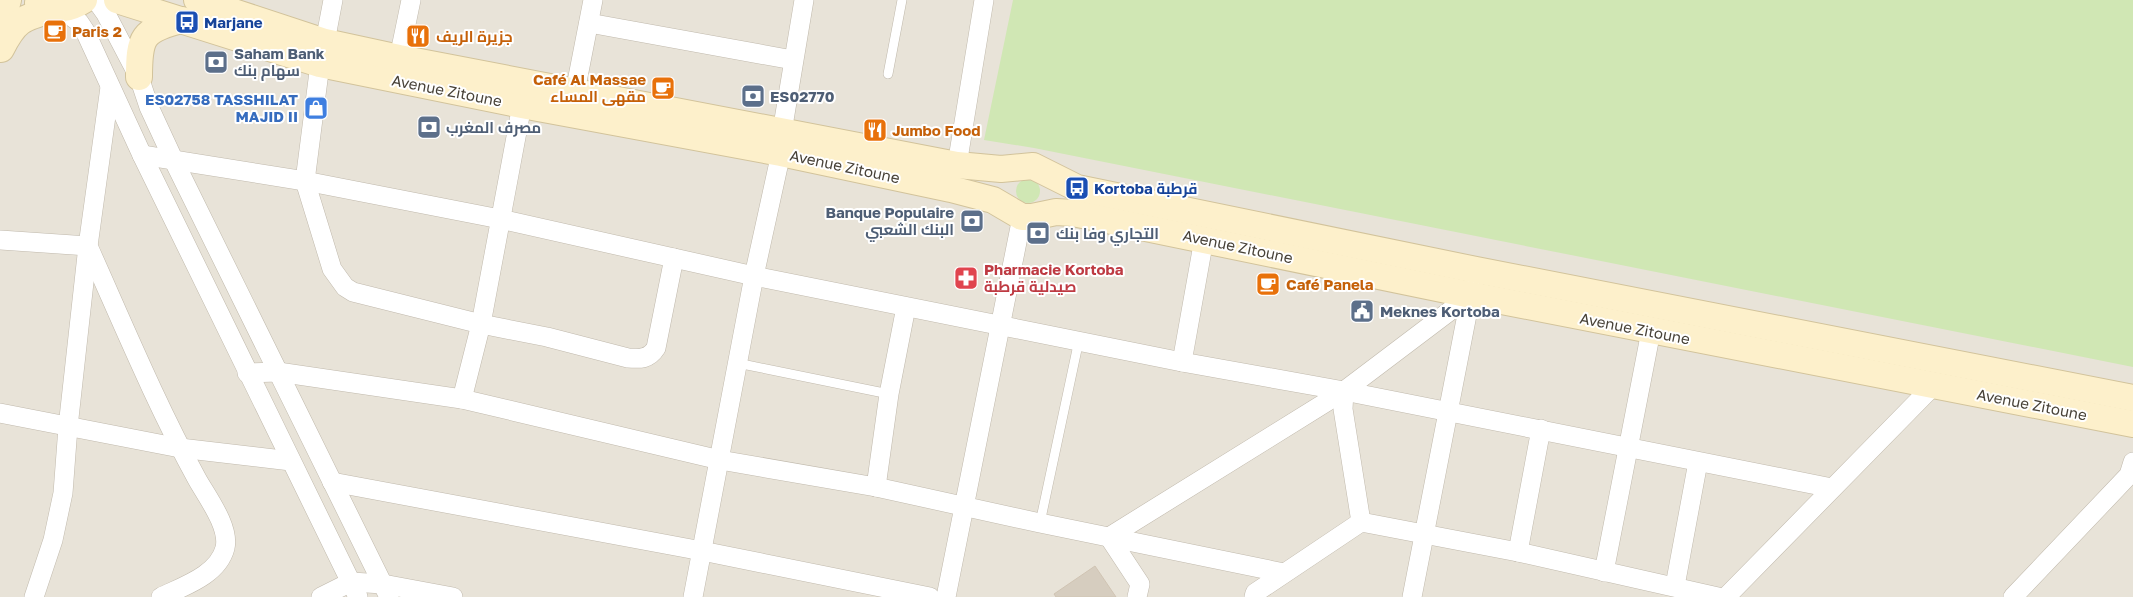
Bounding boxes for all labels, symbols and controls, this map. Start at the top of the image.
bus stop icon: Marjane [174,9,200,35]
place label: Marjane [204,13,263,31]
cafe icon: Paris 2 [42,18,68,44]
place label: Paris 2 [72,22,122,40]
restaurant icon: جزيرة الريف [405,23,431,49]
place label: جزيرة الريف [436,27,513,46]
place label: Saham Bank سهام بنك [234,44,325,81]
bank icon: Saham Bank سهام بنك [203,49,229,75]
place label: Café Al Massae مقهى المساء [533,70,646,106]
street label: Avenue Zitoune [390,71,504,110]
cafe icon: Café Al Massae مقهى المساء [650,75,676,101]
bank icon: ES02770 [740,83,766,109]
place label: ES02770 [770,87,835,105]
place label: ES02758 TASSHILAT MAJID II [145,90,298,125]
shop icon: ES02758 TASSHILAT MAJID II [303,95,329,121]
bank icon: مصرف المغرب [416,114,442,140]
restaurant icon: Jumbo Food [862,117,888,143]
place label: مصرف المغرب [446,118,541,137]
place label: Jumbo Food [892,121,981,139]
street label: Avenue Zitoune [788,146,902,186]
bus stop icon: Kortoba قرطبة [1064,175,1090,201]
place label: Kortoba قرطبة [1094,179,1198,198]
place label: Banque Populaire البنك الشعبي [826,203,954,242]
bank icon: Banque Populaire البنك الشعبي [959,208,985,234]
bank icon: التجاري وفا بنك [1025,220,1051,246]
place label: التجاري وفا بنك [1056,224,1159,246]
street label: Avenue Zitoune [1181,226,1295,266]
place label: Pharmacie Kortoba صيدلية قرطبة [984,260,1124,296]
pharmacy icon: Pharmacie Kortoba صيدلية قرطبة [953,265,979,291]
cafe icon: Café Panela [1255,271,1281,297]
place label: Café Panela [1286,275,1374,293]
public building icon: Meknes Kortoba [1349,298,1375,324]
place label: Meknes Kortoba [1380,302,1500,320]
street label: Avenue Zitoune [1578,309,1692,348]
street label: Avenue Zitoune [1975,385,2089,424]

